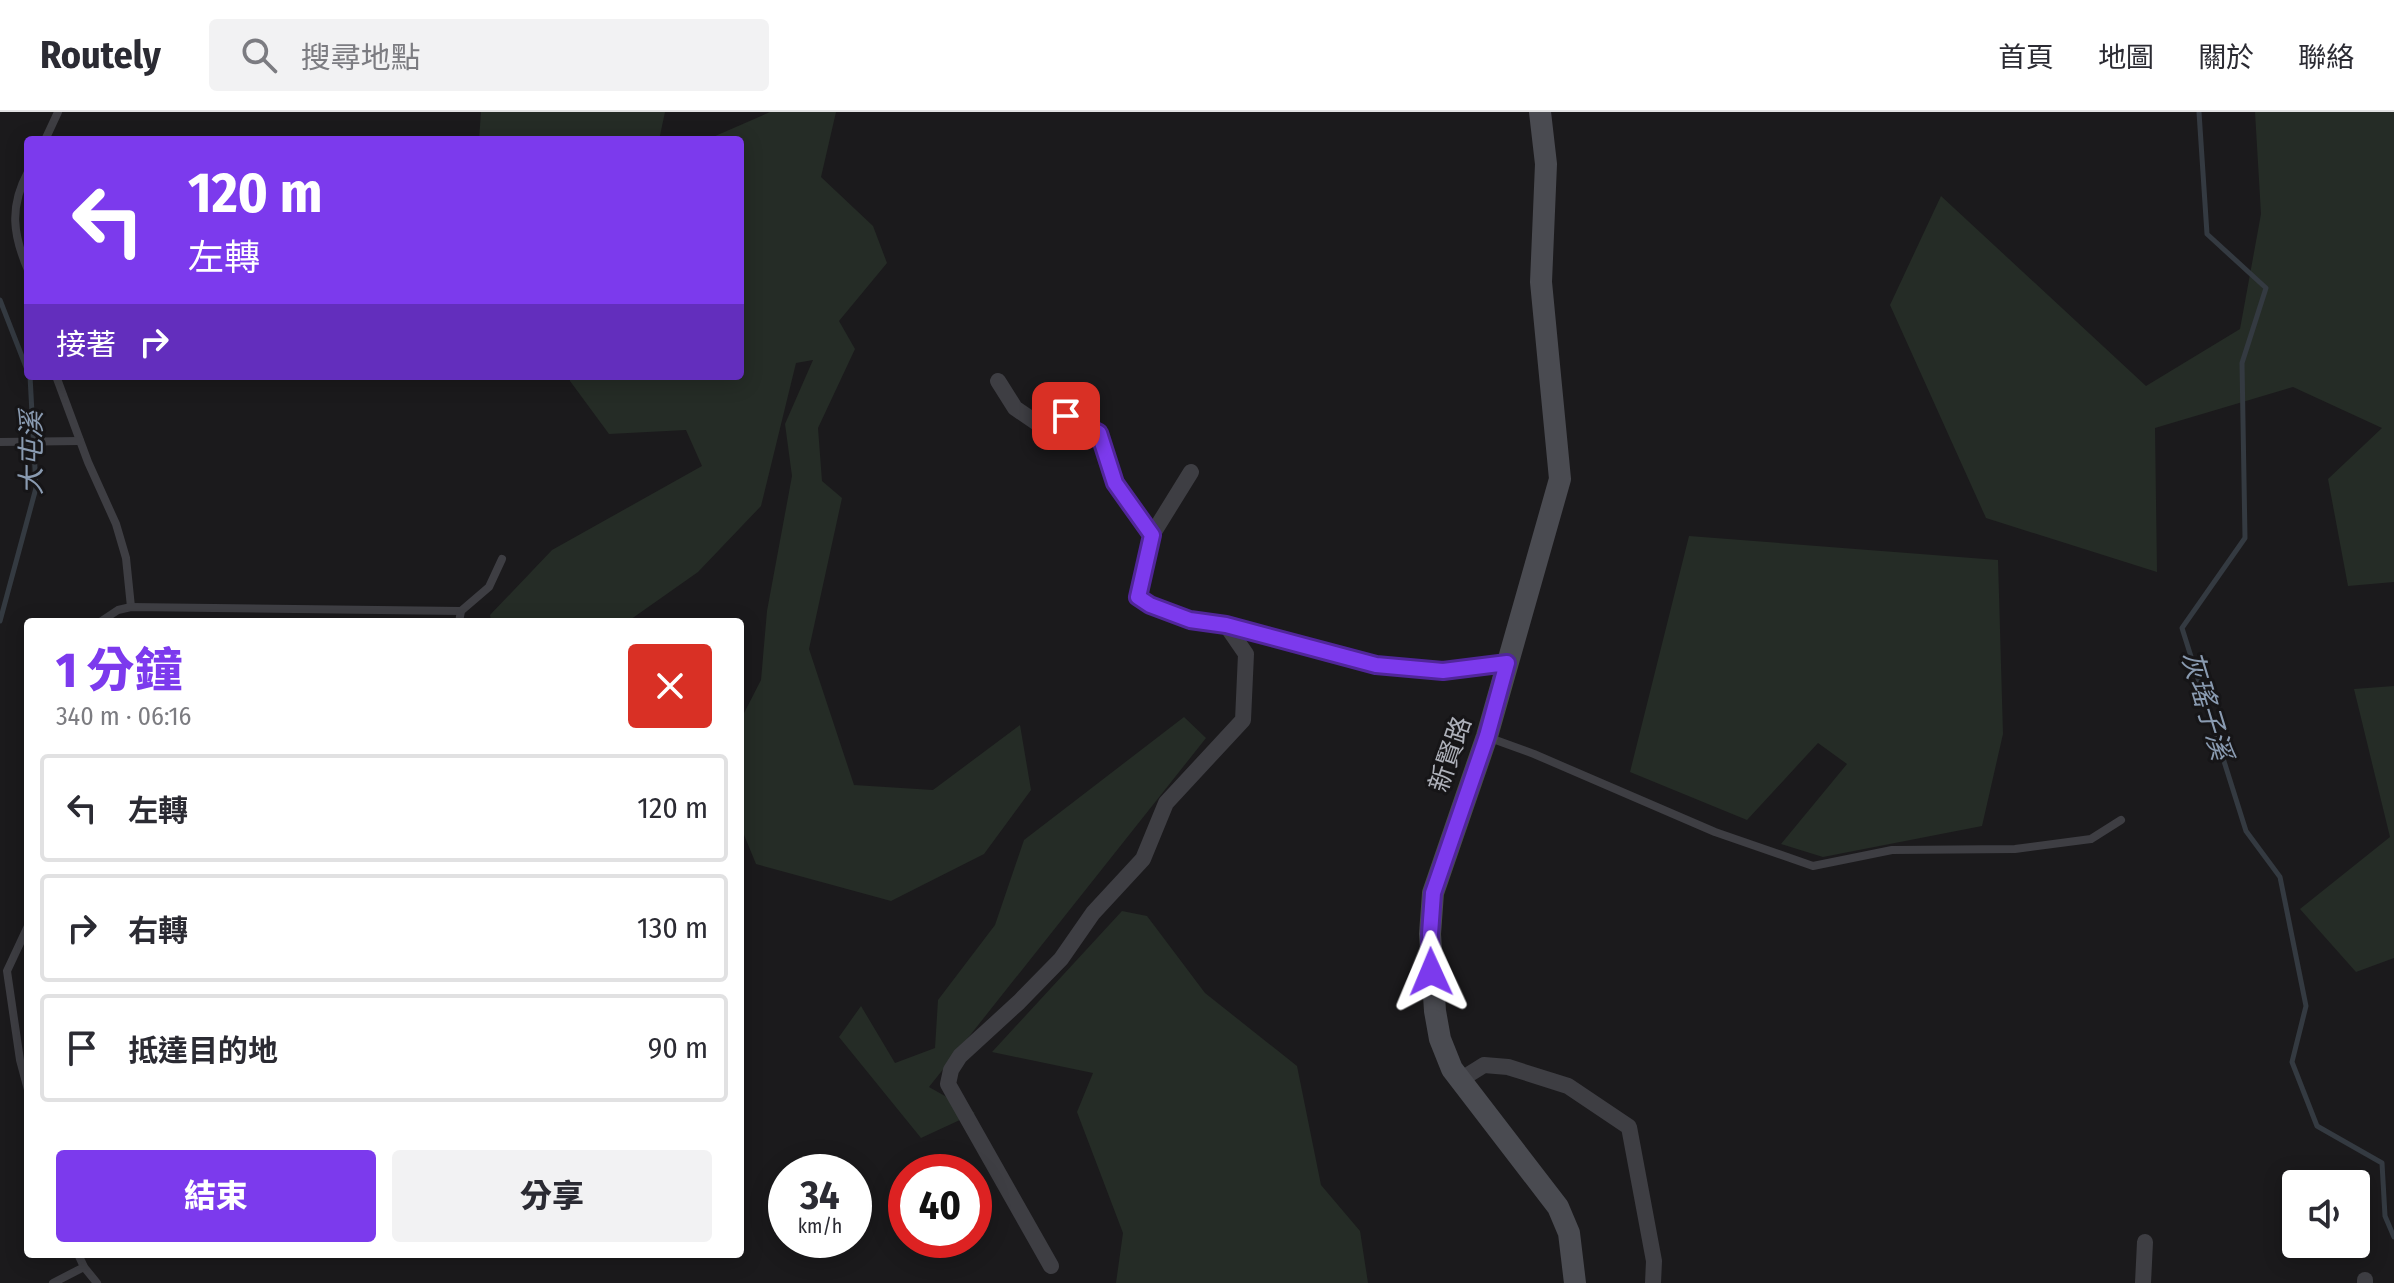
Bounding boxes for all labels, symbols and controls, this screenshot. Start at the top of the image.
search box [209,19,769,91]
text: Routely [40,32,161,78]
icon: search [237,33,281,77]
text: 搜尋地點 [301,40,421,76]
text: 首頁 [1998,41,2054,74]
text: 地圖 [2098,41,2154,74]
text: 關於 [2198,41,2254,74]
text: 聯絡 [2298,41,2354,74]
text: 120 m [188,160,323,227]
icon: left [56,168,160,272]
text: 左轉 [188,236,260,280]
icon: right [132,320,176,364]
text: 接著 [56,327,116,363]
pin [1032,382,1100,450]
icon: arrive [1044,394,1088,438]
water label: 大屯溪 [15,407,48,495]
text: 1 分鐘 [56,642,182,700]
button: close [628,644,712,728]
water label: 灰瑤子溪 [2174,647,2240,767]
text: 340 m · 06:16 [56,701,192,732]
street label: 新賢路 [1423,712,1478,796]
icon: left [60,786,104,830]
text: 120 m [637,790,708,826]
text: 左轉 [128,793,188,829]
icon: right [60,906,104,950]
text: 130 m [637,910,708,946]
text: 右轉 [128,913,188,949]
position arrow [1389,930,1473,1014]
icon: arrive [60,1026,104,1070]
text: 90 m [648,1030,708,1066]
text: 抵達目的地 [128,1033,278,1069]
button: 結束 [56,1150,376,1242]
button: 分享 [392,1150,712,1242]
speed limit sign: 40 [888,1154,992,1258]
map controls [2282,1170,2370,1258]
button: sound [2282,1170,2370,1258]
text: 34 [800,1172,840,1220]
text: km/h [798,1214,842,1238]

